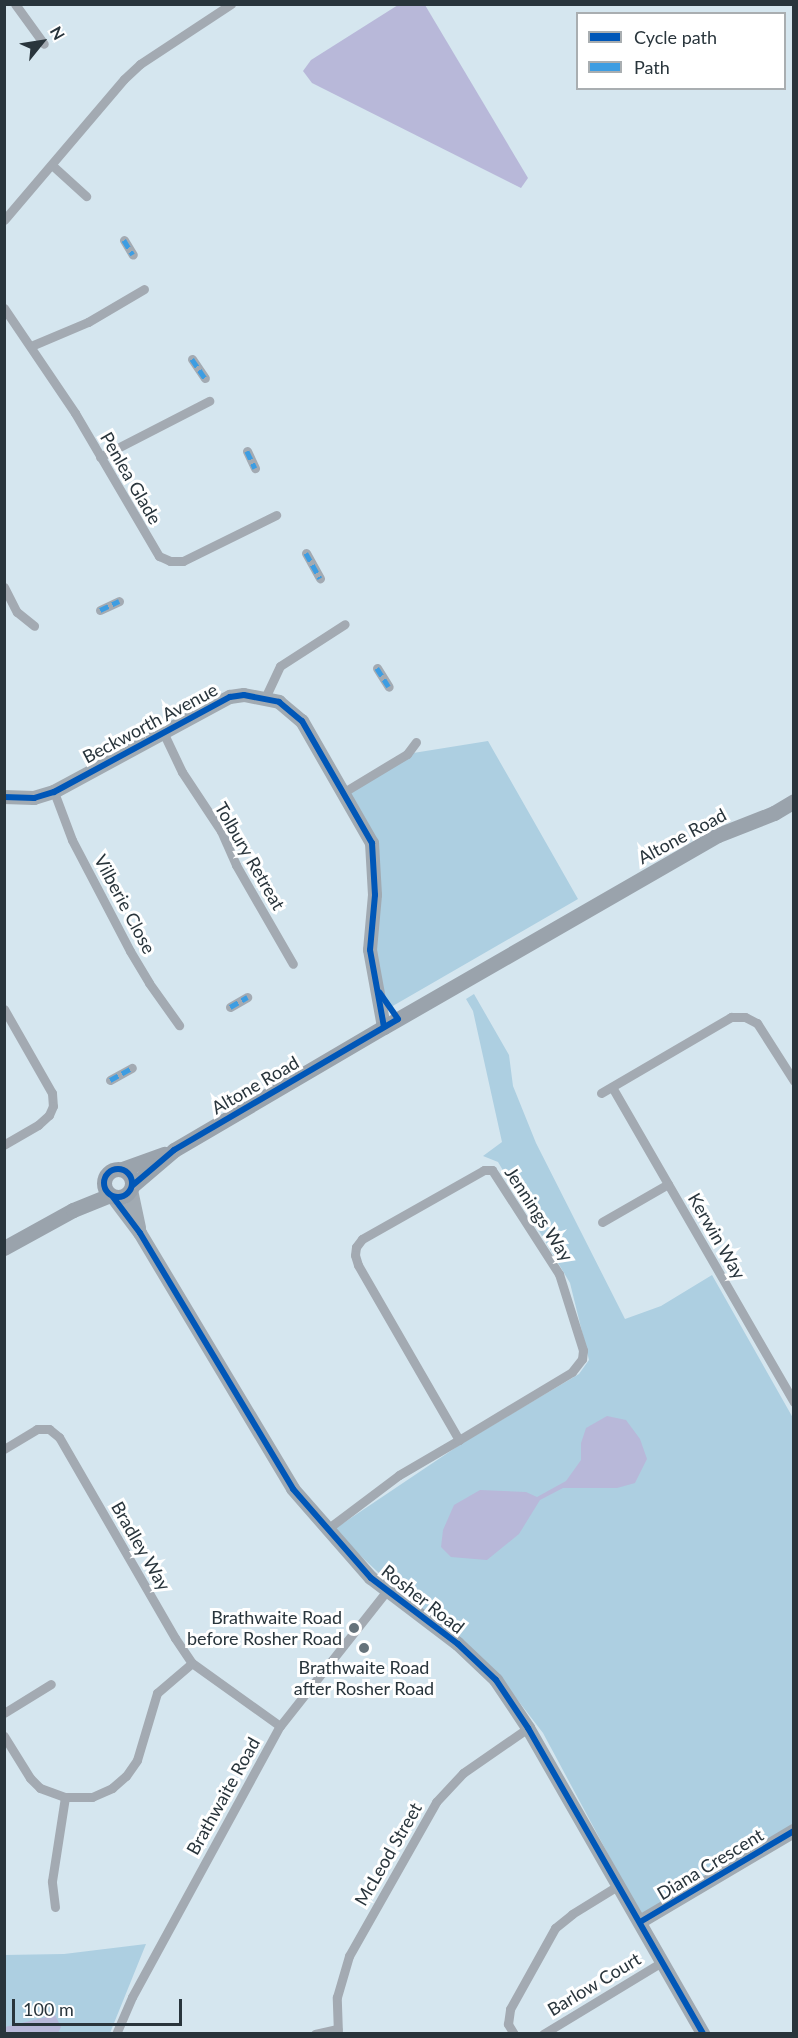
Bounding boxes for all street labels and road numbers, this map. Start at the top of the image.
street label: Penlea Glade [96,428,166,528]
street label: Beckworth Avenue [79,678,221,768]
street label: Tolbury Retreat [210,798,290,914]
street label: Altone Road [634,804,730,868]
street label: Vilberie Close [90,851,160,957]
street label: Altone Road [208,1051,302,1119]
street label: Jennings Way [500,1163,578,1265]
street label: Kerwin Way [684,1189,750,1283]
street label: Bradley Way [107,1497,175,1595]
street label: Rosher Road [377,1560,469,1638]
street label: Brathwaite Road [182,1734,264,1858]
street label: McLeod Street [350,1799,426,1909]
street label: Diana Crescent [653,1824,767,1904]
street label: Barlow Court [543,1948,645,2020]

